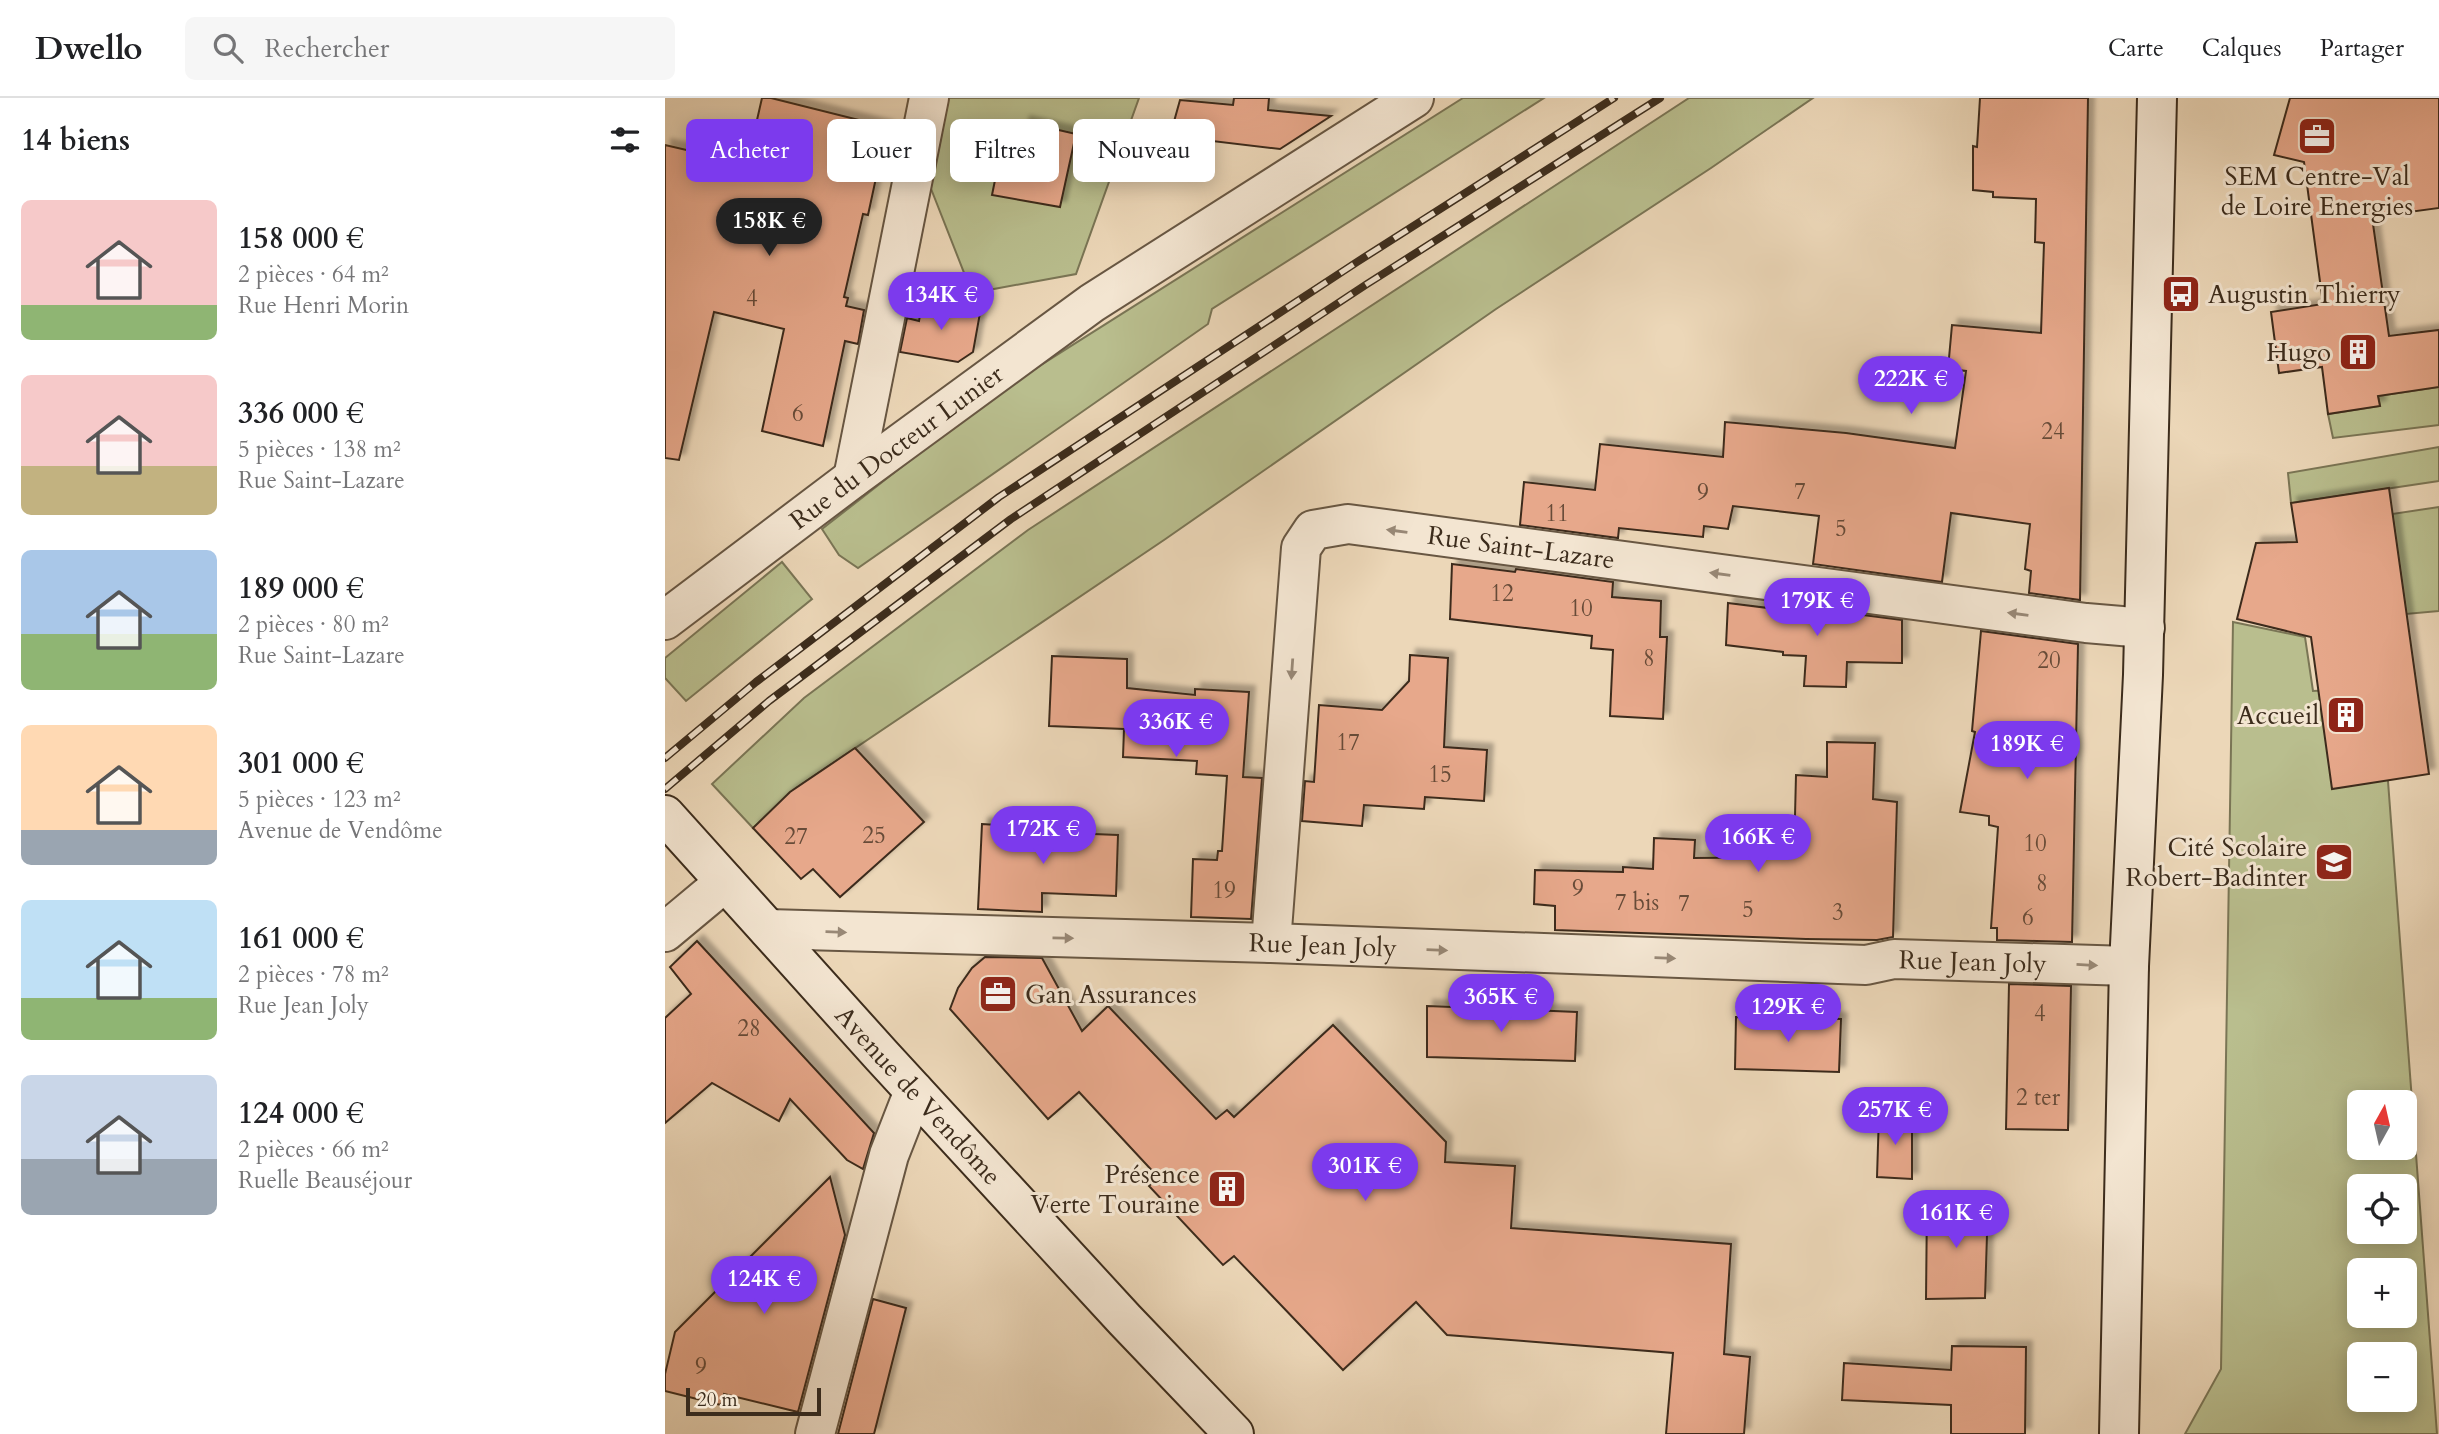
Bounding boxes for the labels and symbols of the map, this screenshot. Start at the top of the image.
office icon: SEM Centre-Val de Loire Energies [2296,115,2338,157]
place label: SEM Centre-Val de Loire Energies [2221,159,2413,224]
pin: 158K € [712,198,826,258]
pin: 134K € [884,272,998,332]
bus stop icon: Augustin Thierry [2160,273,2202,315]
place label: Augustin Thierry [2208,277,2401,312]
house number: 4 [746,283,758,314]
building icon: Hugo [2337,331,2379,373]
place label: Hugo [2266,335,2331,370]
street label: Rue du Docteur Lunier [783,356,1011,538]
pin: 222K € [1854,356,1968,416]
house number: 6 [792,398,804,429]
house number: 24 [2041,416,2065,447]
house number: 7 [1794,476,1806,507]
house number: 9 [1697,477,1709,508]
house number: 11 [1545,498,1569,529]
house number: 5 [1835,513,1847,544]
street label: Rue Saint-Lazare [1425,518,1617,578]
one-way arrow [1386,525,1408,536]
one-way arrow [1708,568,1730,579]
house number: 12 [1490,578,1514,609]
pin: 179K € [1760,578,1874,638]
house number: 10 [1569,593,1593,624]
one-way arrow [2007,608,2029,619]
house number: 8 [1643,643,1655,674]
house number: 20 [2037,645,2061,676]
one-way arrow [1286,658,1297,680]
building icon: Accueil [2325,694,2367,736]
place label: Accueil [2237,698,2319,733]
pin: 336K € [1119,700,1233,759]
pin: 189K € [1970,722,2084,781]
house number: 17 [1336,727,1360,758]
house number: 15 [1428,759,1452,790]
pin: 172K € [986,806,1100,866]
pin: 166K € [1701,814,1815,874]
house number: 25 [862,820,886,851]
house number: 27 [784,821,808,852]
house number: 10 [2023,828,2047,859]
place label: Cité Scolaire Robert-Badinter [2126,830,2308,895]
school or university icon: Cité Scolaire Robert-Badinter [2313,841,2355,883]
house number: 8 [2036,868,2048,899]
house number: 9 [1572,873,1584,904]
house number: 19 [1212,875,1236,906]
house number: 7 bis [1615,887,1659,918]
house number: 7 [1678,888,1690,919]
house number: 5 [1742,894,1754,925]
house number: 3 [1832,897,1844,928]
house number: 6 [2022,902,2034,933]
street label: Rue Jean Joly [1248,925,1398,966]
one-way arrow [825,926,847,937]
one-way arrow [1053,932,1075,943]
street label: Rue Jean Joly [1898,942,2047,982]
one-way arrow [1427,944,1449,955]
one-way arrow [1654,953,1676,964]
one-way arrow [2076,959,2098,970]
office icon: Gan Assurances [977,973,1019,1015]
pin: 365K € [1444,974,1558,1034]
place label: Gan Assurances [1025,977,1197,1012]
pin: 129K € [1731,984,1845,1044]
house number: 4 [2034,998,2046,1029]
street label: Avenue de Vendôme [827,999,1009,1193]
house number: 28 [737,1013,761,1044]
house number: 2 ter [2016,1082,2061,1113]
pin: 257K € [1838,1088,1952,1147]
north arrow [2347,1090,2417,1160]
pin: 301K € [1308,1144,1422,1203]
place label: Présence Verte Touraine [1031,1157,1200,1222]
building icon: Présence Verte Touraine [1206,1168,1248,1210]
pin: 161K € [1899,1190,2013,1250]
pin: 124K € [707,1256,821,1316]
house number: 9 [695,1351,707,1382]
scale bar [686,1385,821,1417]

